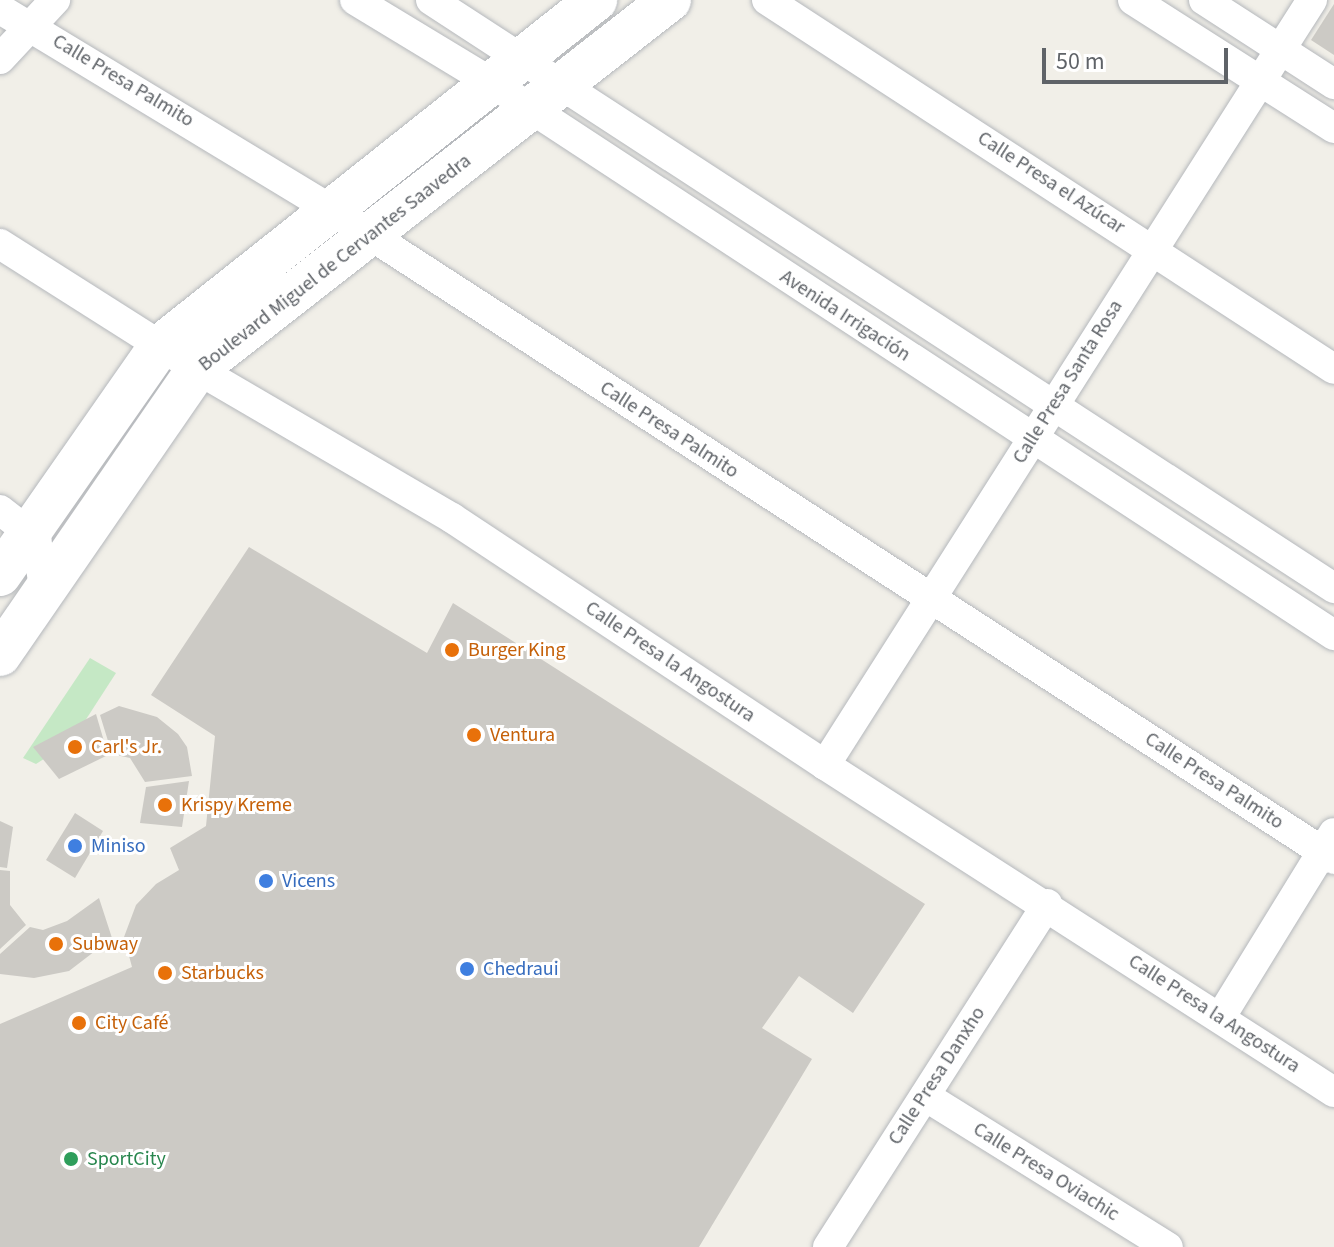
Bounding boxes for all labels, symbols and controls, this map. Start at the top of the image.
street label: Calle Presa Palmito [48,29,198,133]
scale bar [1046,32,1232,82]
text: 50 m [1056,44,1105,79]
street label: Calle Presa el Azúcar [973,126,1129,240]
street label: Boulevard Miguel de Cervantes Saavedra [194,149,476,377]
street label: Avenida Irrigación [775,265,915,367]
street label: Calle Presa Santa Rosa [1008,296,1128,468]
street label: Calle Presa Palmito [595,376,743,484]
street label: Calle Presa la Angostura [580,596,760,728]
place label: Burger King [468,638,566,662]
marker: Burger King [443,641,461,659]
place label: Ventura [490,723,555,747]
marker: Ventura [465,726,483,744]
street label: Calle Presa Palmito [1140,727,1288,835]
place label: Carl's Jr. [91,735,162,759]
marker: Carl's Jr. [66,738,84,756]
place label: Krispy Kreme [181,793,292,817]
marker: Krispy Kreme [156,796,174,814]
place label: Miniso [91,834,146,858]
marker: Miniso [66,837,84,855]
place label: Vicens [282,869,335,893]
marker: Vicens [257,872,275,890]
place label: Subway [72,932,138,956]
marker: Subway [47,935,65,953]
street label: Calle Presa la Angostura [1124,950,1304,1078]
place label: Chedraui [483,957,559,981]
marker: Chedraui [458,960,476,978]
place label: Starbucks [181,961,264,985]
marker: Starbucks [156,964,174,982]
street label: Calle Presa Danxho [883,1002,991,1150]
place label: City Café [95,1011,168,1035]
marker: City Café [70,1014,88,1032]
street label: Calle Presa Oviachic [969,1117,1123,1227]
place label: SportCity [87,1147,166,1171]
marker: SportCity [62,1150,80,1168]

